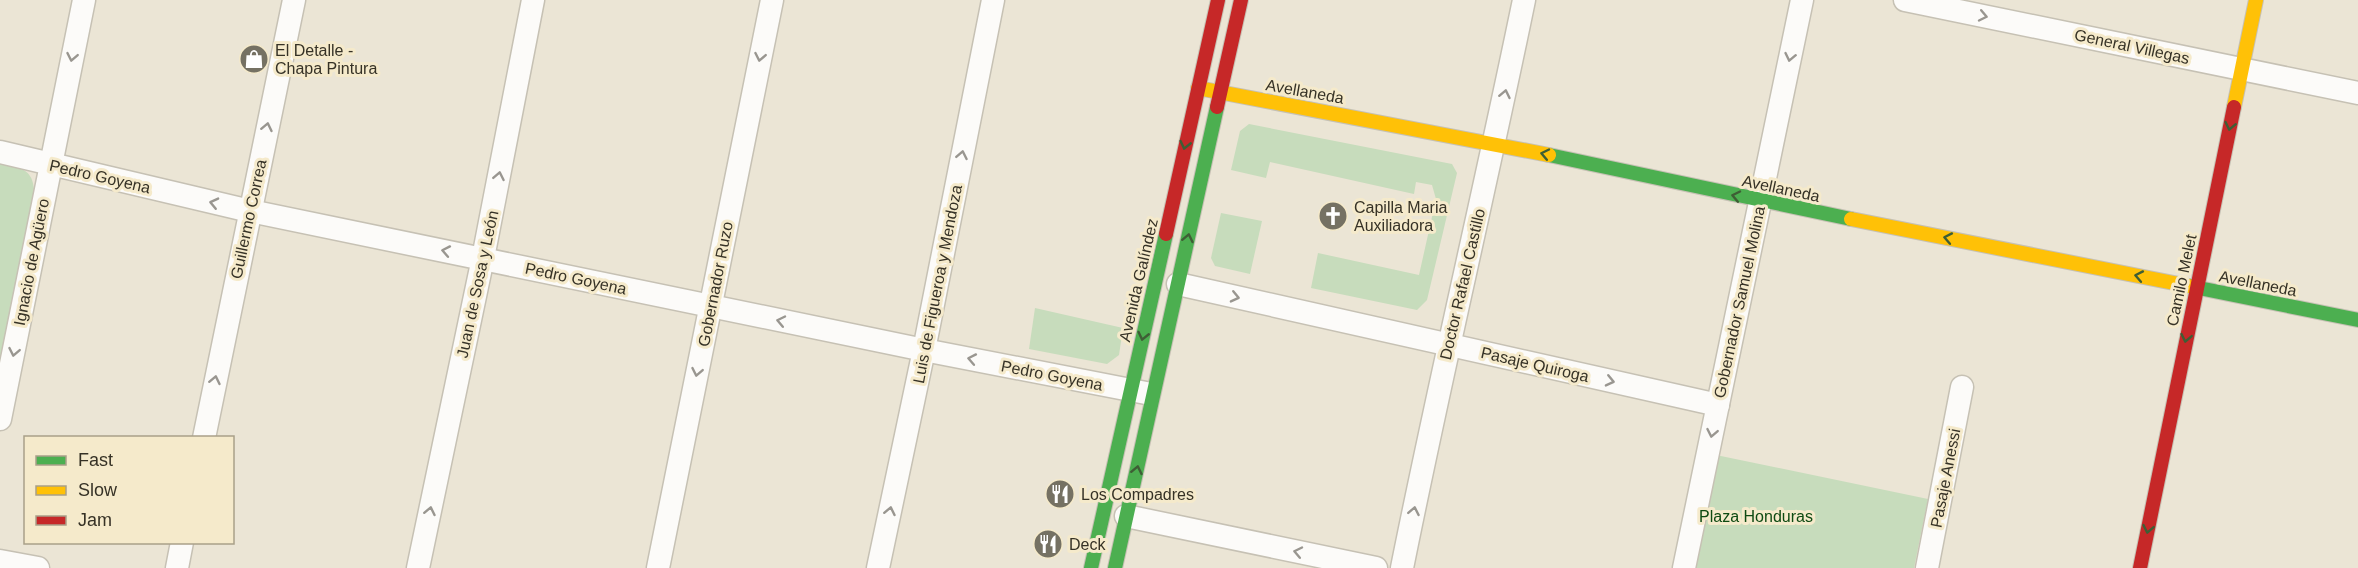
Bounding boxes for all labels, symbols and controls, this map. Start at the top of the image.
one-way arrow [1978,9,1988,22]
street label: General Villegas [2073,26,2191,67]
place label: El Detalle - Chapa Pintura [275,42,377,77]
shop icon: El Detalle - Chapa Pintura [238,43,270,75]
one-way arrow [66,52,79,62]
one-way arrow [754,52,767,62]
one-way arrow [1784,52,1797,62]
street label: Avellaneda [1265,76,1345,107]
one-way arrow [1497,90,1510,100]
one-way arrow [2224,121,2237,131]
one-way arrow [260,123,273,133]
one-way arrow [1180,140,1193,150]
one-way arrow [1541,148,1551,161]
one-way arrow [955,150,968,160]
street label: Pedro Goyena [48,157,152,196]
street label: Guillermo Correa [228,158,269,280]
one-way arrow [492,171,505,181]
street label: Avellaneda [1741,172,1821,205]
street label: Luis de Figueroa y Mendoza [910,183,965,385]
one-way arrow [1731,190,1741,203]
street label: Ignacio de Agüero [11,197,52,327]
one-way arrow [209,197,219,210]
place label: Capilla Maria Auxiliadora [1354,199,1447,234]
church icon: Capilla Maria Auxiliadora [1317,200,1349,232]
street label: Gobernador Samuel Molina [1711,205,1768,400]
street label: Doctor Rafael Castillo [1437,207,1488,361]
street label: Juan de Sosa y León [454,209,501,359]
street label: Avenida Galíndez [1116,217,1161,343]
street label: Gobernador Ruzo [695,220,736,348]
one-way arrow [1943,232,1953,245]
street label: Camilo Melet [2163,232,2200,328]
one-way arrow [1181,234,1194,244]
one-way arrow [441,245,451,258]
street label: Pedro Goyena [524,259,628,298]
street label: Avellaneda [2218,268,2298,299]
one-way arrow [2134,270,2144,283]
one-way arrow [1230,289,1240,302]
one-way arrow [776,315,786,328]
one-way arrow [1137,331,1150,341]
one-way arrow [2180,332,2193,342]
street label: Pasaje Quiroga [1479,344,1591,385]
one-way arrow [8,346,21,356]
one-way arrow [967,353,977,366]
street label: Pedro Goyena [1000,357,1104,394]
one-way arrow [692,367,705,377]
one-way arrow [1604,373,1614,386]
one-way arrow [208,375,221,385]
street label: Pasaje Anessi [1928,427,1963,529]
one-way arrow [1706,428,1719,438]
legend [24,436,234,544]
text: Fast [78,450,113,470]
one-way arrow [1129,465,1142,475]
restaurant icon: Los Compadres [1044,478,1076,510]
text: Slow [78,480,118,500]
place label: Los Compadres [1081,486,1194,503]
one-way arrow [422,506,435,516]
one-way arrow [883,506,896,516]
one-way arrow [1407,506,1420,516]
park label: Plaza Honduras [1699,508,1813,525]
text: Jam [78,510,112,530]
one-way arrow [2142,524,2155,534]
restaurant icon: Deck [1032,528,1064,560]
place label: Deck [1069,536,1106,553]
one-way arrow [1293,546,1303,559]

